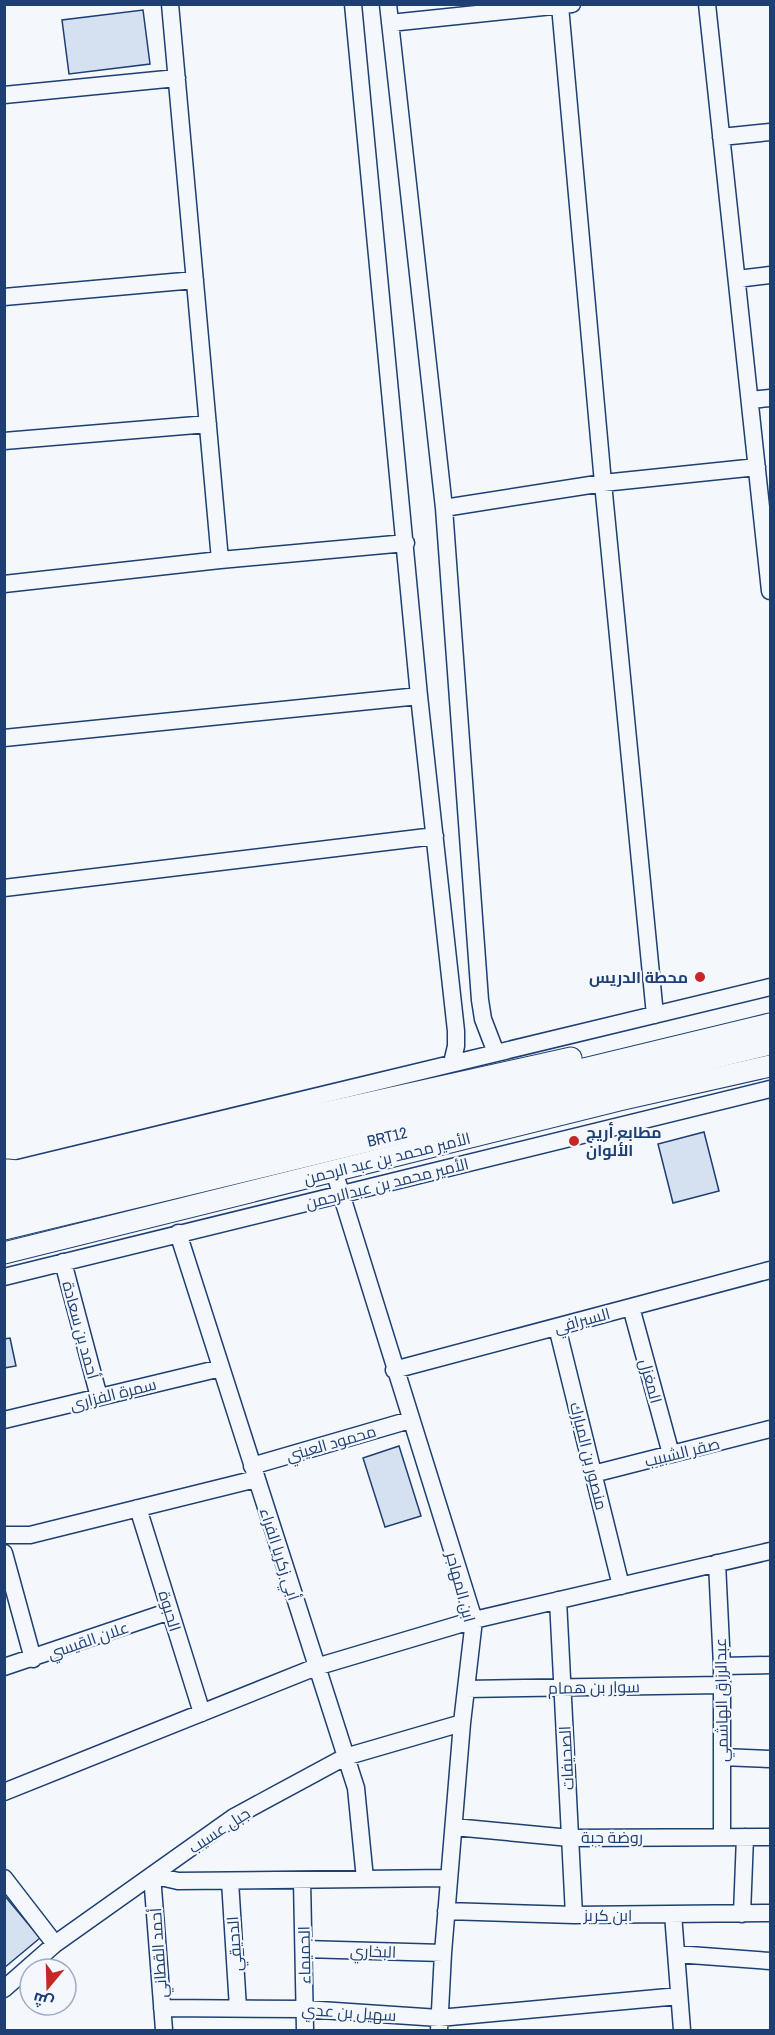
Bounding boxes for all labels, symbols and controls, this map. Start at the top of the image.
place label: محطة الدريس [589,966,688,988]
marker: محطة الدريس [693,970,707,984]
street label: BRT12 [365,1121,409,1152]
place label: مطابع أريج الألوان [586,1121,662,1161]
street label: الأمير محمد بن عبد الرحمن [301,1127,473,1189]
marker: مطابع أريج الألوان [567,1134,581,1148]
street label: الأمير محمد بن عبدالرحمن [303,1152,471,1214]
street label: أحمد بن سعادة [57,1279,105,1381]
street label: السيرافي [552,1302,613,1341]
street label: المغزل [635,1356,667,1406]
street label: سمرة الفزارى [67,1373,159,1415]
street label: منصور بن المبارك [565,1400,613,1512]
street label: محمود العيني [283,1420,379,1469]
street label: صقر الشبيب [642,1432,722,1472]
street label: أبي زكريا الفراء [252,1505,305,1604]
street label: ابن المهاجر [441,1548,481,1625]
street label: الحبوة [153,1588,187,1634]
street label: علان القيسي [44,1616,132,1666]
street label: عبدالرزاق الهاشمي [709,1638,736,1762]
street label: سوار بن همام [548,1675,640,1700]
street label: الصحيفات [553,1725,579,1791]
street label: جبل عسيب [184,1802,254,1858]
street label: روضة جبة [581,1826,643,1848]
street label: ابن كريز [583,1904,632,1926]
street label: أحمد القطاني [144,1907,175,1999]
street label: الدحيقي [221,1915,250,1972]
street label: الجميماء [292,1926,316,1984]
street label: البخاري [349,1939,397,1966]
north arrow [18,1957,78,2017]
text: ش [30,1987,56,2015]
street label: سهيل بن عدي [301,1998,397,2029]

